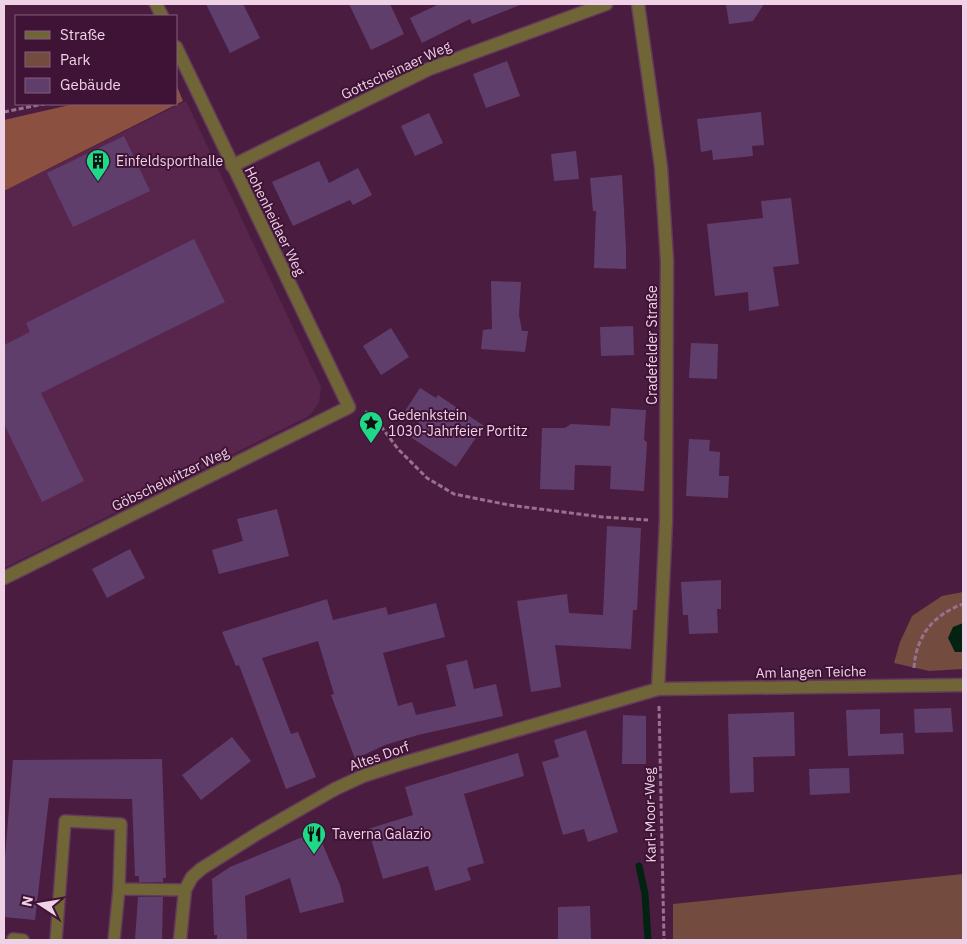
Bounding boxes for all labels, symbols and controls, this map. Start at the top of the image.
legend [15,15,178,105]
text: Straße [60,25,105,44]
street label: Gottscheinaer Weg [338,36,454,103]
text: Park [60,50,90,69]
text: Gebäude [60,75,121,94]
building icon: Einfeldsporthalle [85,148,111,182]
place label: Einfeldsporthalle [116,152,224,170]
street label: Hohenheidaer Weg [241,163,310,279]
street label: Cradefelder Straße [643,285,661,405]
place label: Gedenkstein 1030-Jahrfeier Portitz [388,406,528,440]
place icon: Gedenkstein 1030-Jahrfeier Portitz [358,410,384,444]
street label: Göbschelwitzer Weg [109,443,232,515]
street label: Am langen Teiche [755,662,867,682]
street label: Altes Dorf [347,737,412,775]
street label: Karl-Moor-Weg [640,767,660,863]
restaurant icon: Taverna Galazio [301,821,327,855]
place label: Taverna Galazio [332,825,431,843]
north arrow [15,879,65,929]
text: N [17,894,37,908]

